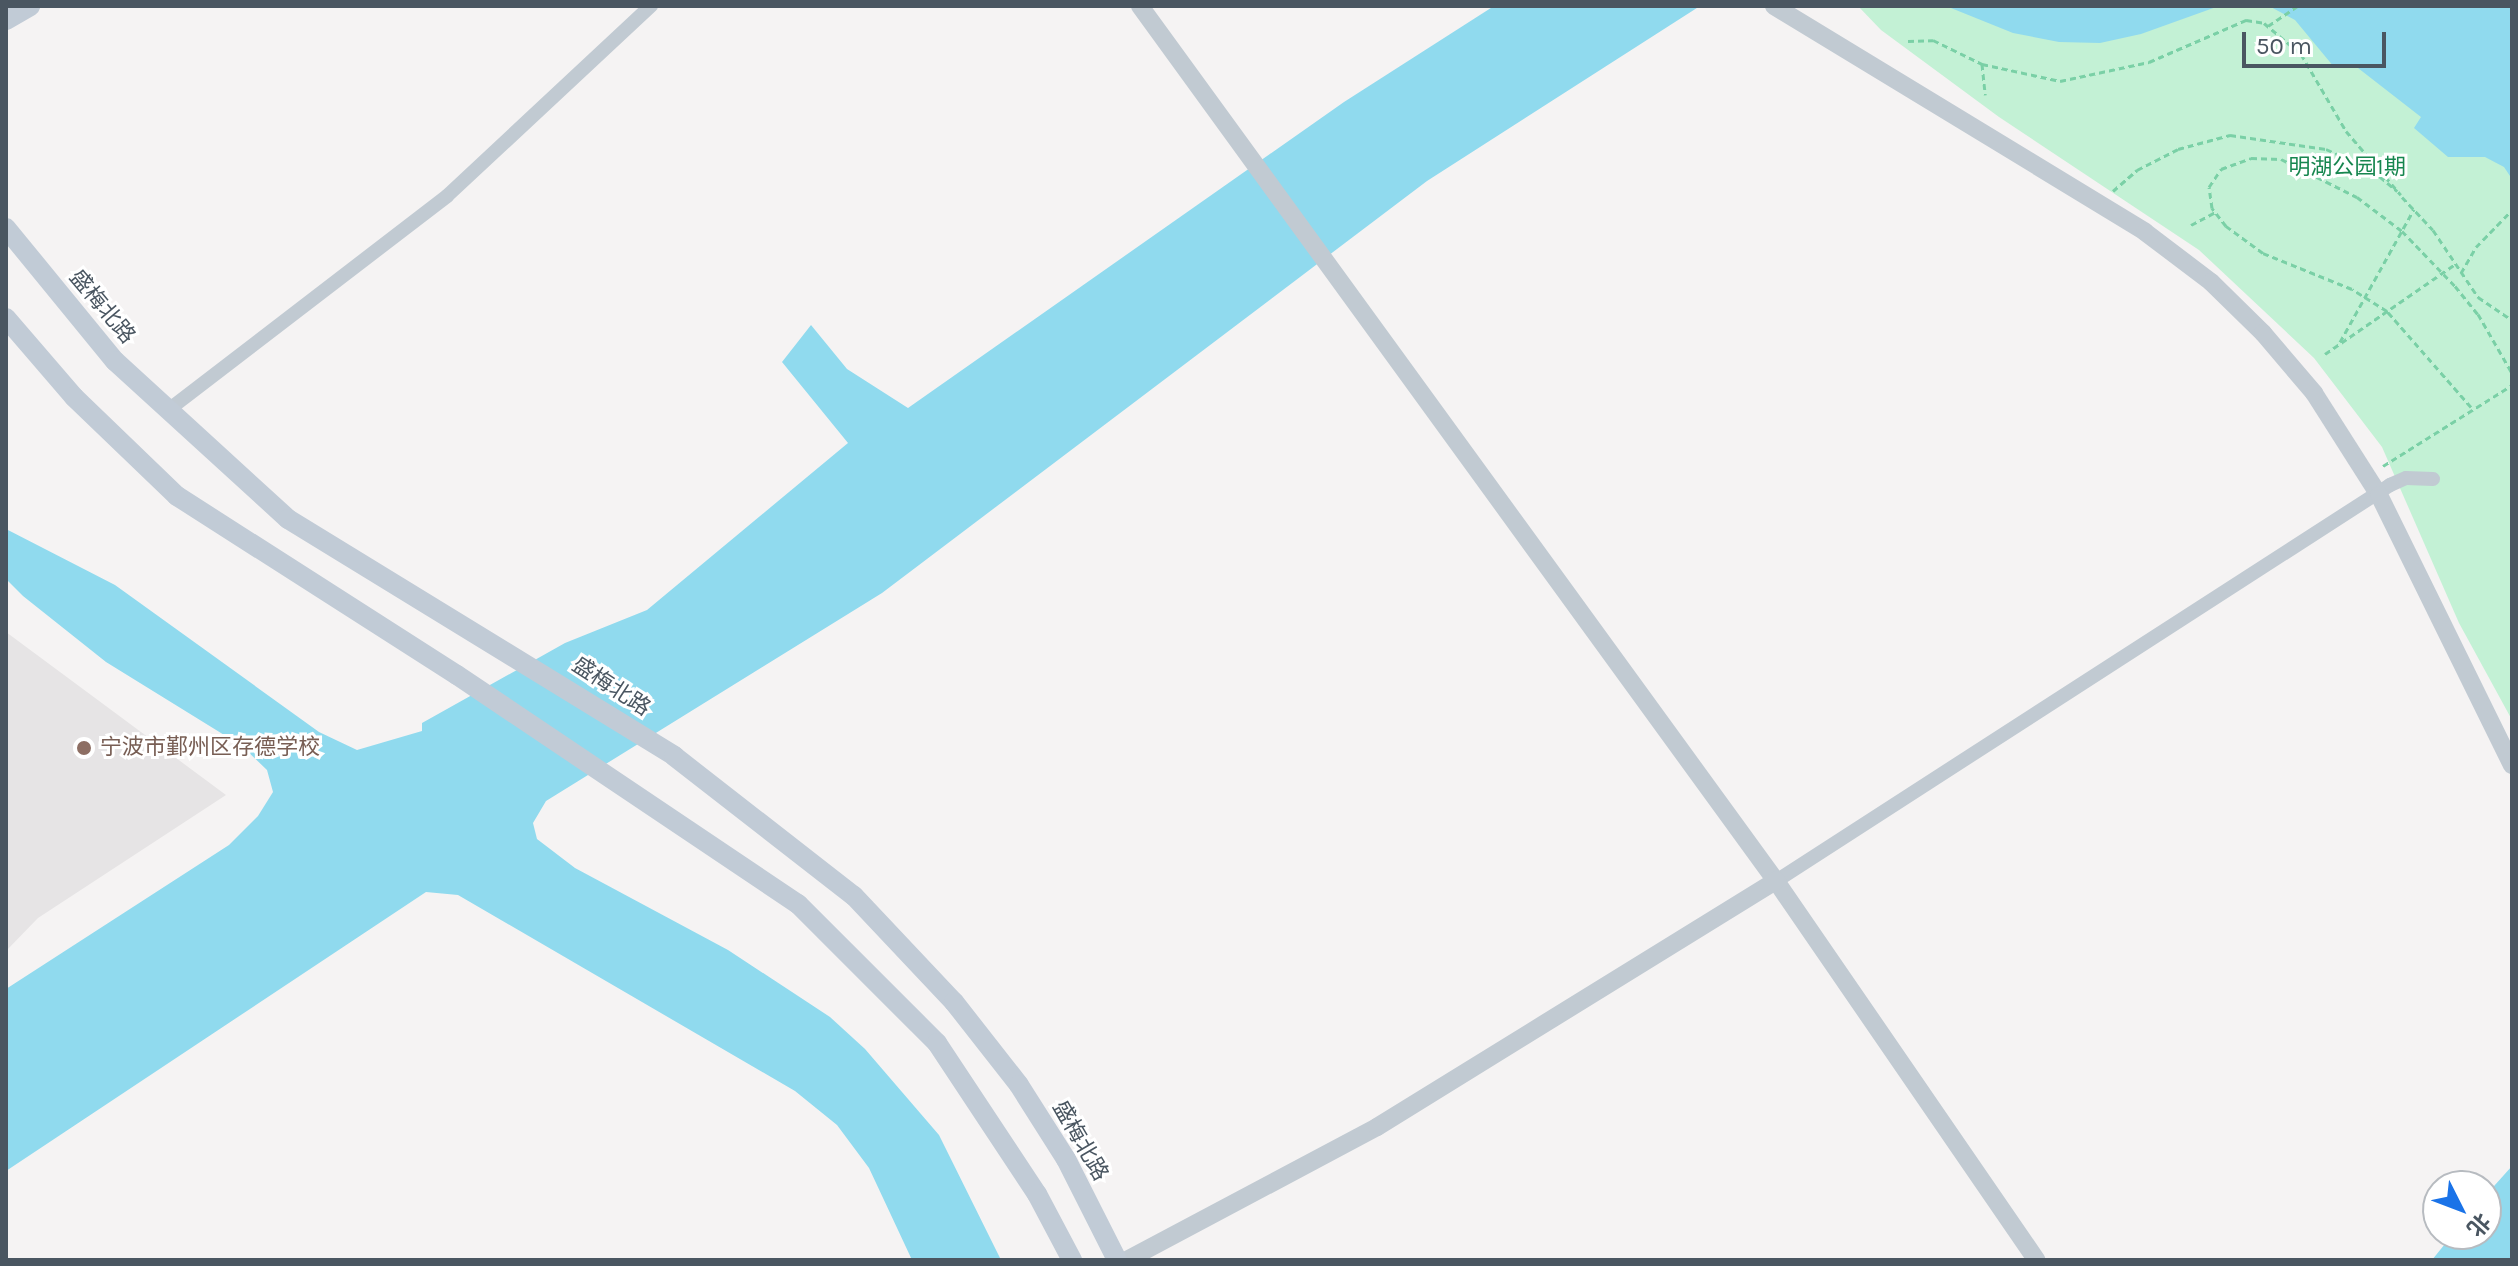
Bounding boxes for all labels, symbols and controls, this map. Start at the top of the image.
scale bar [2246,16,2390,66]
text: 50 m [2256,32,2312,60]
park label: 明湖公园1期 [2288,155,2406,181]
street label: 盛梅北路 [64,265,140,349]
street label: 盛梅北路 [567,652,655,722]
place label: 宁波市鄞州区存德学校 [100,735,320,761]
marker: 宁波市鄞州区存德学校 [75,739,93,757]
street label: 盛梅北路 [1047,1096,1113,1186]
north arrow [2422,1170,2502,1250]
text: 北 [2461,1208,2495,1242]

